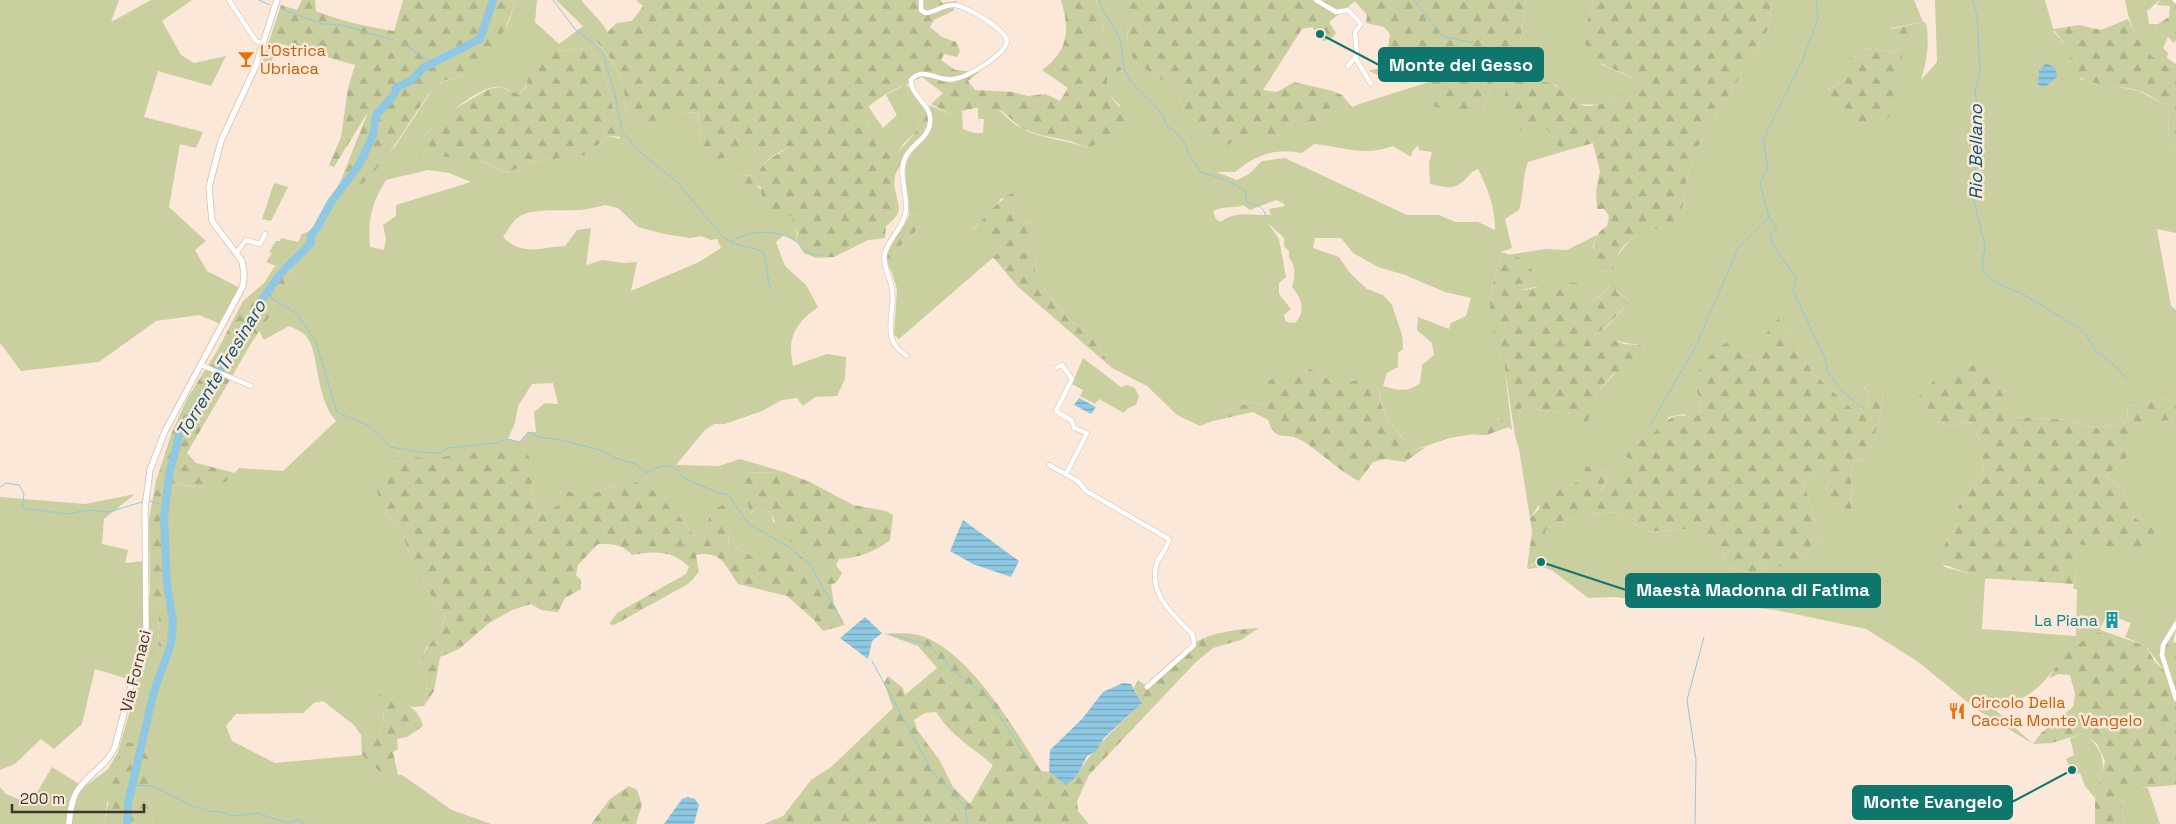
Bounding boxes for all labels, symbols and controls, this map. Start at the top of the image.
place label: L’Ostrica Ubriaca [260,40,326,79]
callout: Monte del Gesso [1379,48,1543,81]
bar icon: L’Ostrica Ubriaca [236,49,256,69]
text: Monte del Gesso [1389,53,1533,76]
water label: Rio Bellano [1964,103,1987,200]
water label: Torrente Tresinaro [170,295,271,442]
callout: Maestà Madonna di Fatima [1626,574,1880,607]
text: Maestà Madonna di Fatima [1636,578,1870,601]
place label: La Piana [2034,610,2098,631]
building icon: La Piana [2102,610,2122,630]
street label: Via Fornaci [115,628,156,714]
place label: Circolo Della Caccia Monte Vangelo [1971,692,2142,731]
restaurant icon: Circolo Della Caccia Monte Vangelo [1947,701,1967,721]
scale bar [12,782,145,814]
callout: Monte Evangelo [1853,786,2012,819]
text: 200 m [20,789,65,808]
text: Monte Evangelo [1863,790,2003,813]

